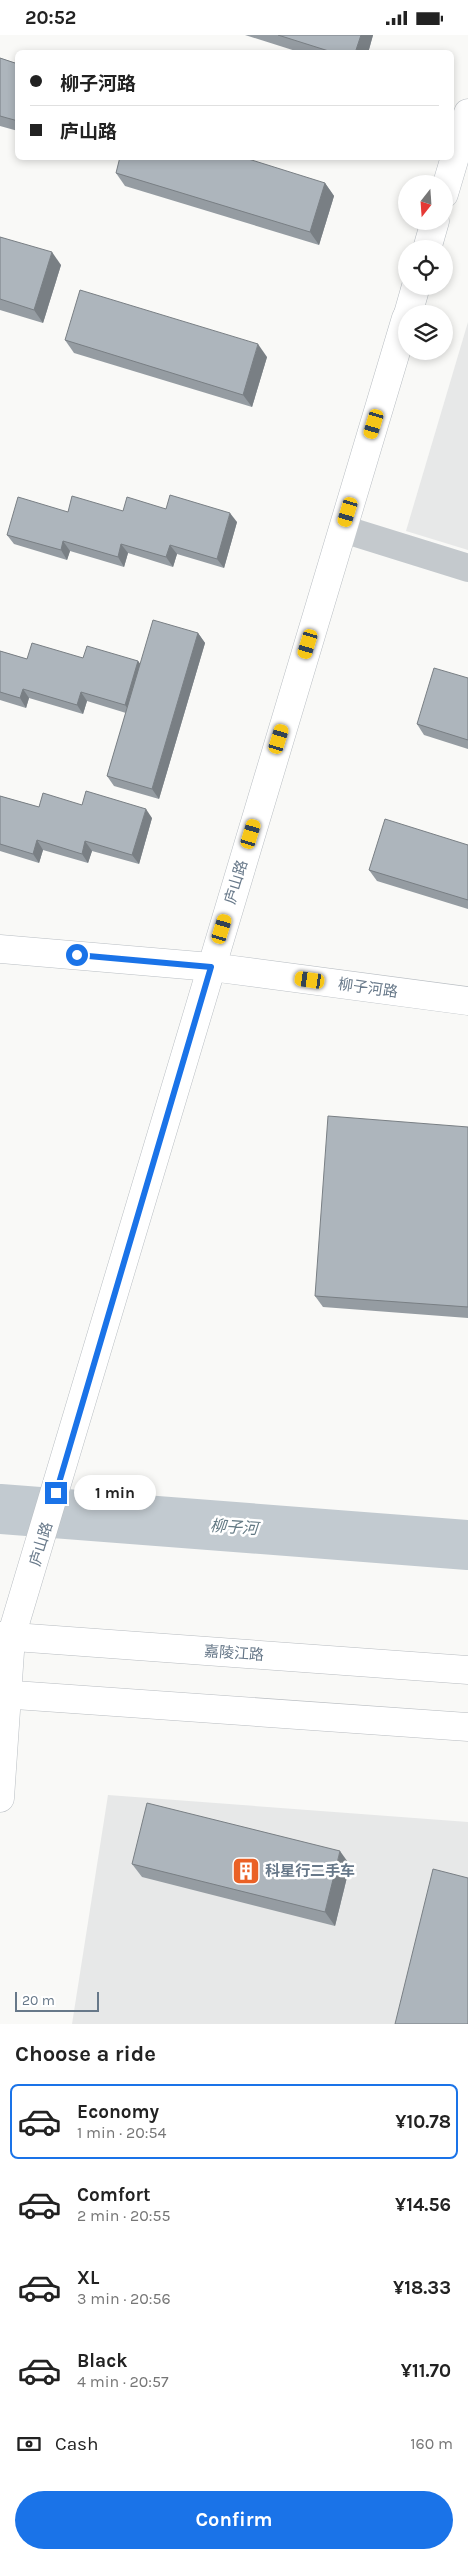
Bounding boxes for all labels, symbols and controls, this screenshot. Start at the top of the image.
text: 20:52 [25,7,76,29]
text: 柳子河路 [60,73,136,95]
text: 庐山路 [60,121,117,143]
north arrow [398,175,452,230]
map controls [398,175,453,360]
button: locate [398,240,453,295]
button: layers [398,305,453,360]
car [362,407,385,441]
car [336,495,359,529]
car [296,627,319,661]
car [267,722,290,756]
car [239,817,262,851]
street label: 庐山路 [221,858,251,906]
car [210,912,233,946]
route start [66,944,88,966]
car [294,970,325,990]
street label: 柳子河路 [337,975,399,1001]
callout: 1 min [74,1475,156,1511]
route end [45,1482,67,1504]
text: 1 min [95,1483,135,1502]
water label: 柳子河 [209,1516,262,1538]
street label: 庐山路 [26,1520,56,1568]
street label: 嘉陵江路 [203,1642,265,1664]
building icon: 科星行二手车 [231,1856,261,1886]
place label: 科星行二手车 [265,1862,355,1880]
scale bar [15,1989,99,2012]
text: 20 m [22,1992,55,2009]
text: Choose a ride [15,2041,156,2067]
icon: car [17,2099,62,2144]
text: Economy [77,2101,159,2123]
text: ¥10.78 [395,2111,451,2133]
text: 1 min · 20:54 [77,2123,166,2142]
icon: car [17,2182,62,2227]
text: Comfort [77,2184,151,2206]
text: ¥14.56 [395,2194,451,2216]
text: 2 min · 20:55 [77,2206,170,2225]
icon: car [17,2265,62,2310]
text: XL [77,2267,99,2289]
text: ¥18.33 [393,2277,451,2299]
text: 3 min · 20:56 [77,2289,171,2308]
icon: car [17,2348,62,2393]
text: Black [77,2350,128,2372]
text: ¥11.70 [401,2360,451,2382]
text: 4 min · 20:57 [77,2372,169,2391]
icon: cash [15,2430,43,2458]
text: Cash [55,2433,99,2455]
text: 160 m [410,2434,453,2453]
button: Confirm [15,2491,453,2549]

